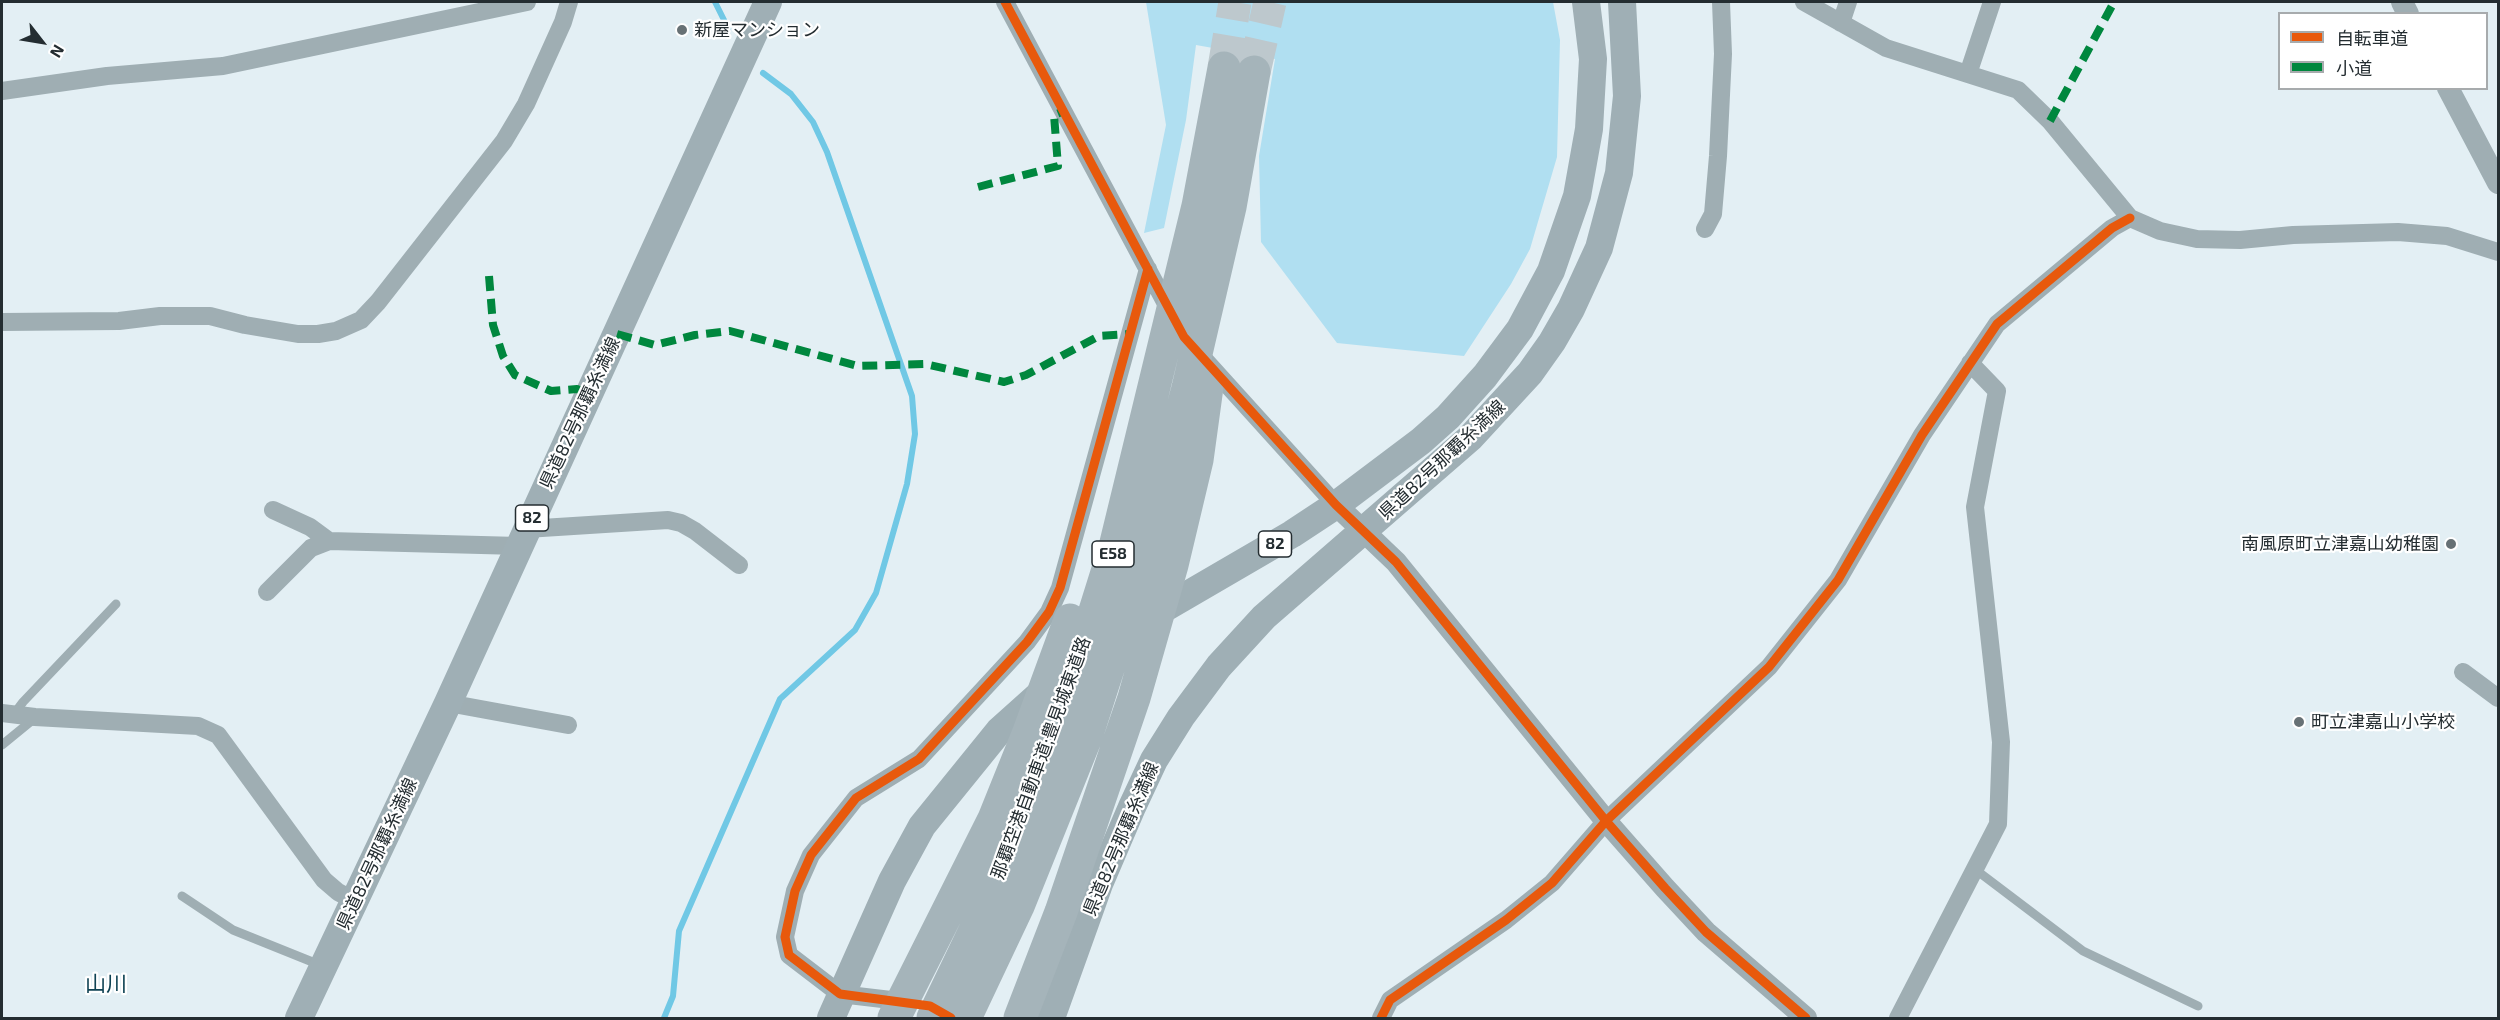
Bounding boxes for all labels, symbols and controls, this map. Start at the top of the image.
north arrow [12,12,72,72]
legend [2278,12,2488,90]
place label: 新屋マンション [694,19,820,41]
marker: 新屋マンション [675,23,689,37]
text: 自転車道 [2336,27,2408,49]
text: N [47,42,69,61]
text: 小道 [2336,57,2372,79]
street label: 県道82号那覇糸満線 [535,334,625,492]
street label: 県道82号那覇糸満線 [1374,396,1510,524]
road number: 82 [516,505,548,531]
road number: 82 [1258,531,1292,557]
place label: 南風原町立津嘉山幼稚園 [2241,533,2439,555]
marker: 南風原町立津嘉山幼稚園 [2444,537,2458,551]
road number: E58 [1092,541,1134,567]
street label: 那覇空港自動車道;豊見城東道路 [987,634,1095,882]
place label: 町立津嘉山小学校 [2311,711,2455,733]
marker: 町立津嘉山小学校 [2292,715,2306,729]
street label: 県道82号那覇糸満線 [1079,759,1163,919]
street label: 県道82号那覇糸満線 [332,775,422,933]
district label: 山川 [85,971,127,997]

